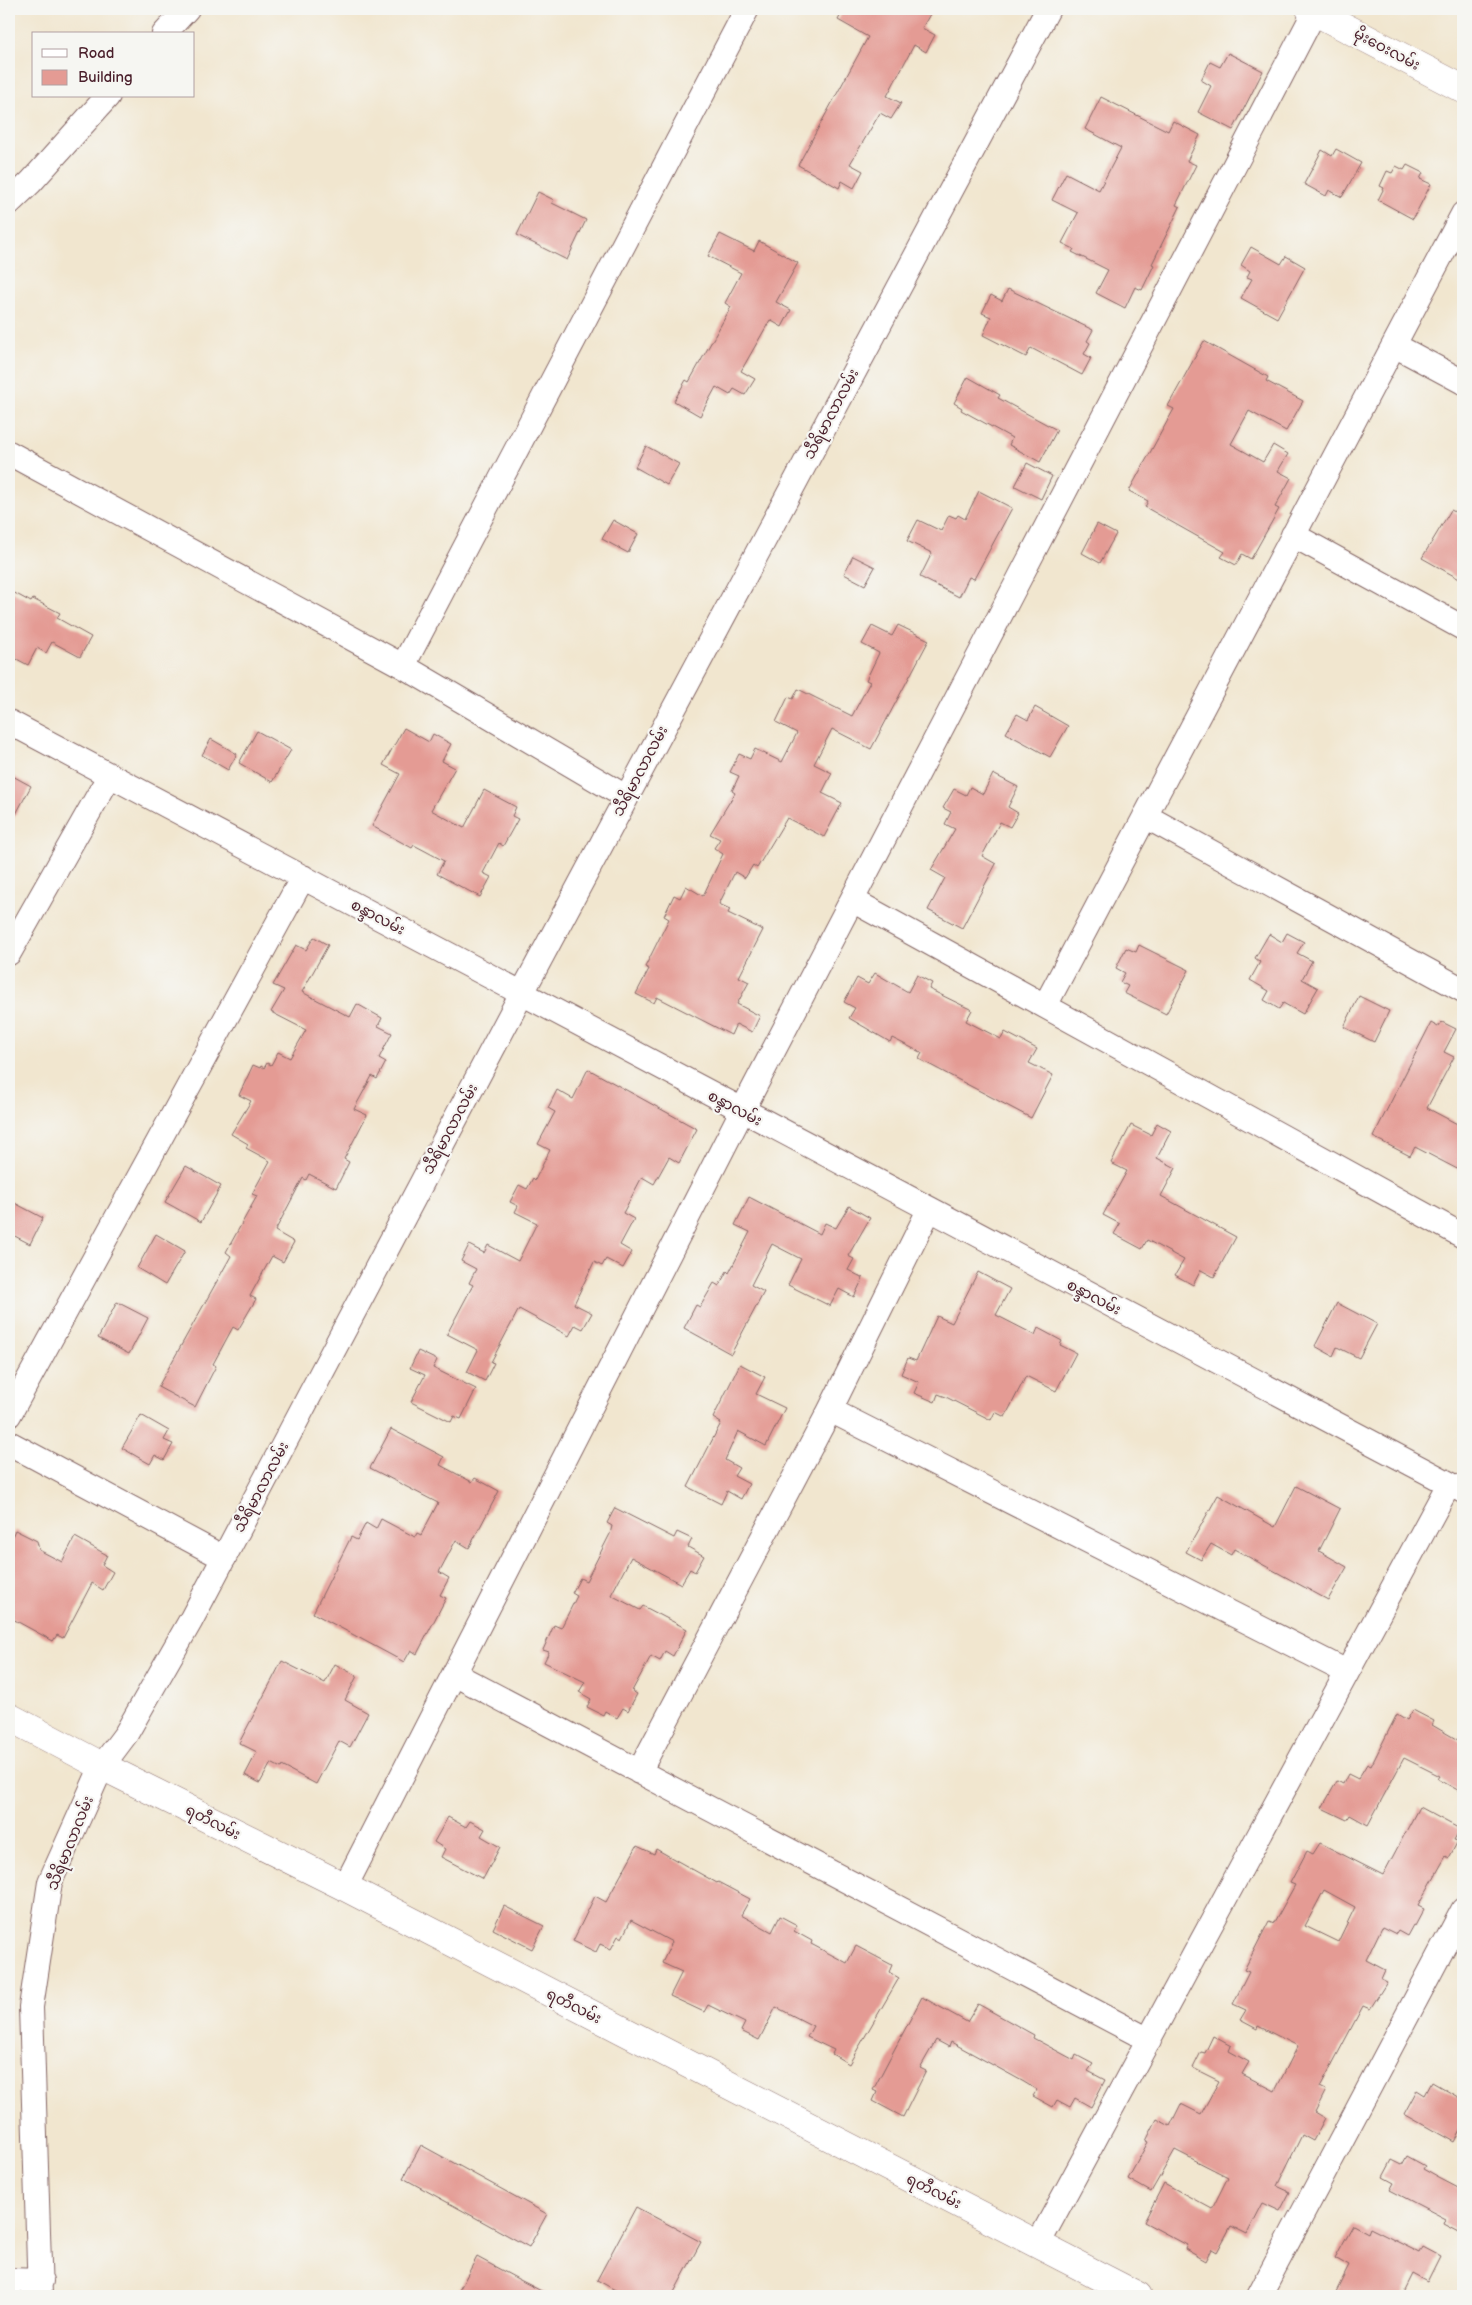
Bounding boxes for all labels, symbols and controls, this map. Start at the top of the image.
street label: မိုးဝေးလမ်း [1350,23,1424,77]
legend [32,32,195,98]
text: Road [78,44,114,63]
text: Building [78,68,133,87]
street label: သီရိမာလာလမ်း [799,365,865,464]
street label: သီရိမာလာလမ်း [608,722,674,821]
street label: စန္ဒာလမ်း [346,894,409,942]
street label: သီရိမာလာလမ်း [418,1080,484,1179]
street label: စန္ဒာလမ်း [703,1085,766,1133]
street label: စန္ဒာလမ်း [1062,1274,1125,1322]
street label: သီရိမာလာလမ်း [229,1438,295,1537]
street label: သီရိမာလာလမ်း [42,1793,100,1894]
street label: ရတီလမ်း [181,1800,244,1846]
street label: ရတီလမ်း [542,1984,605,2030]
street label: ရတီလမ်း [902,2169,965,2215]

